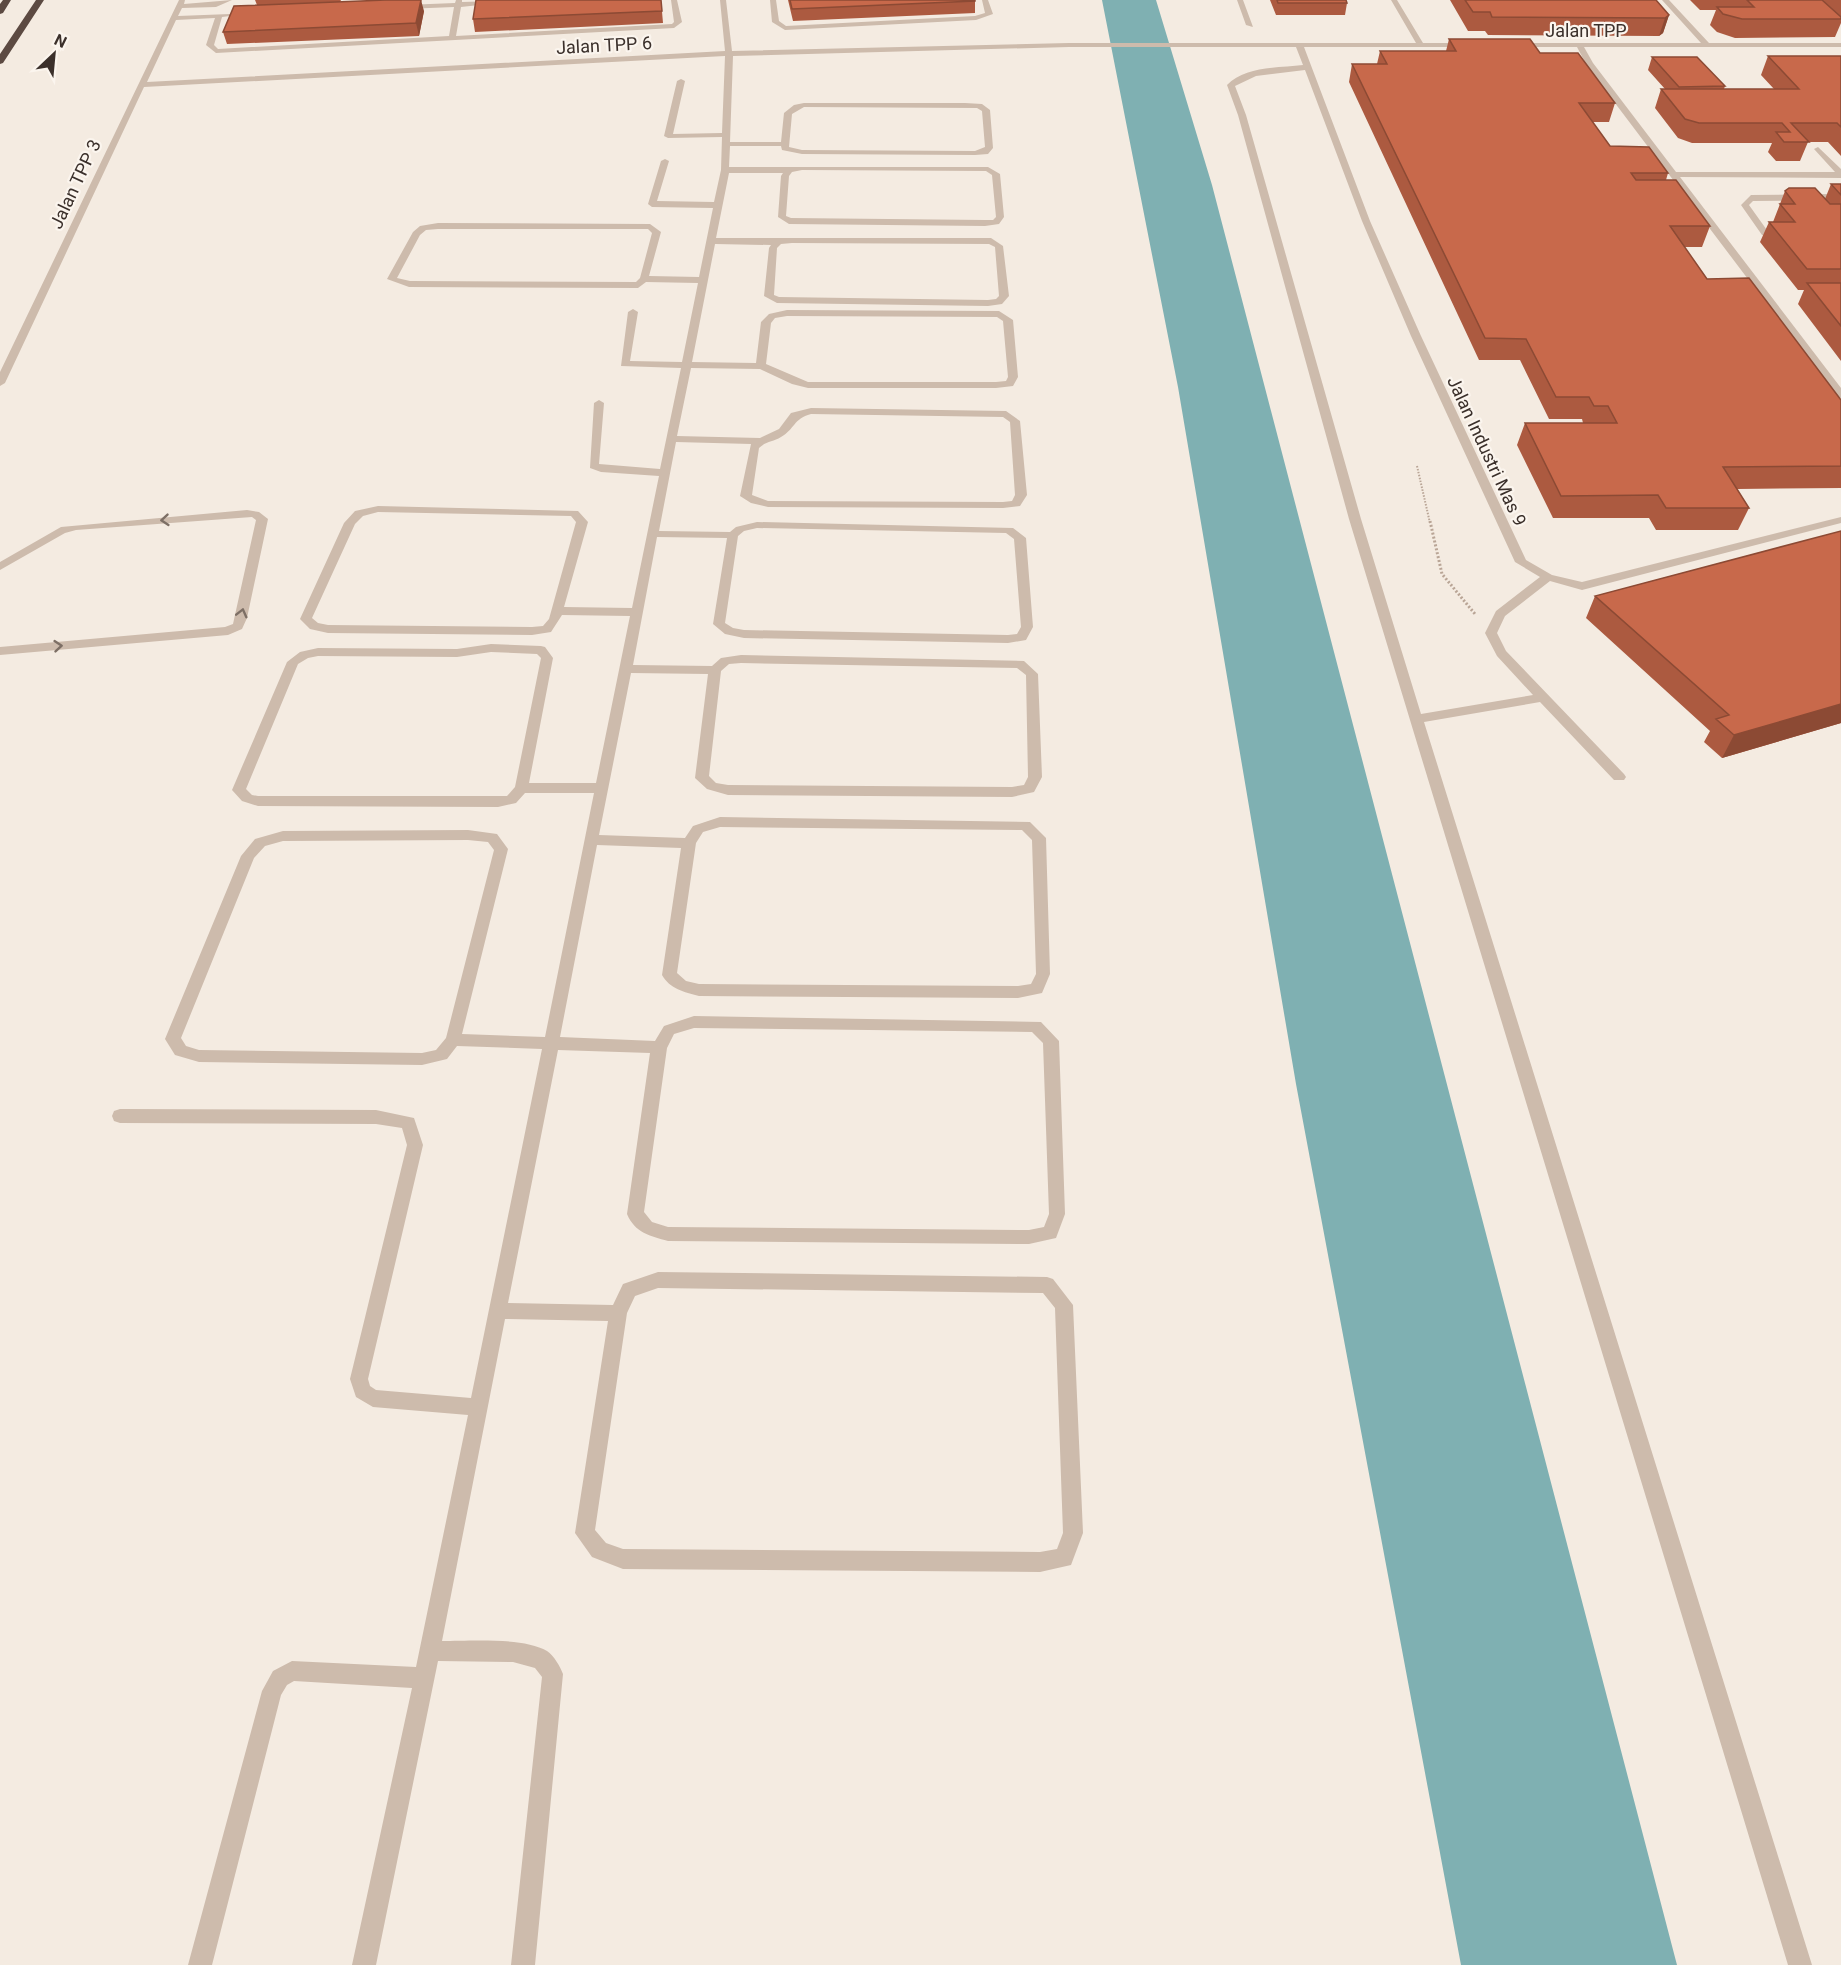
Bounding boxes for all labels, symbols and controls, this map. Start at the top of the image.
street label: Jalan TPP [1545,20,1627,41]
north arrow [24,24,84,84]
text: N [51,30,70,52]
street label: Jalan TPP 6 [556,32,652,58]
street label: Jalan TPP 3 [45,136,105,232]
street label: Jalan Industri Mas 9 [1443,373,1531,529]
one-way arrow [160,513,169,526]
one-way arrow [234,608,247,618]
one-way arrow [54,640,63,653]

